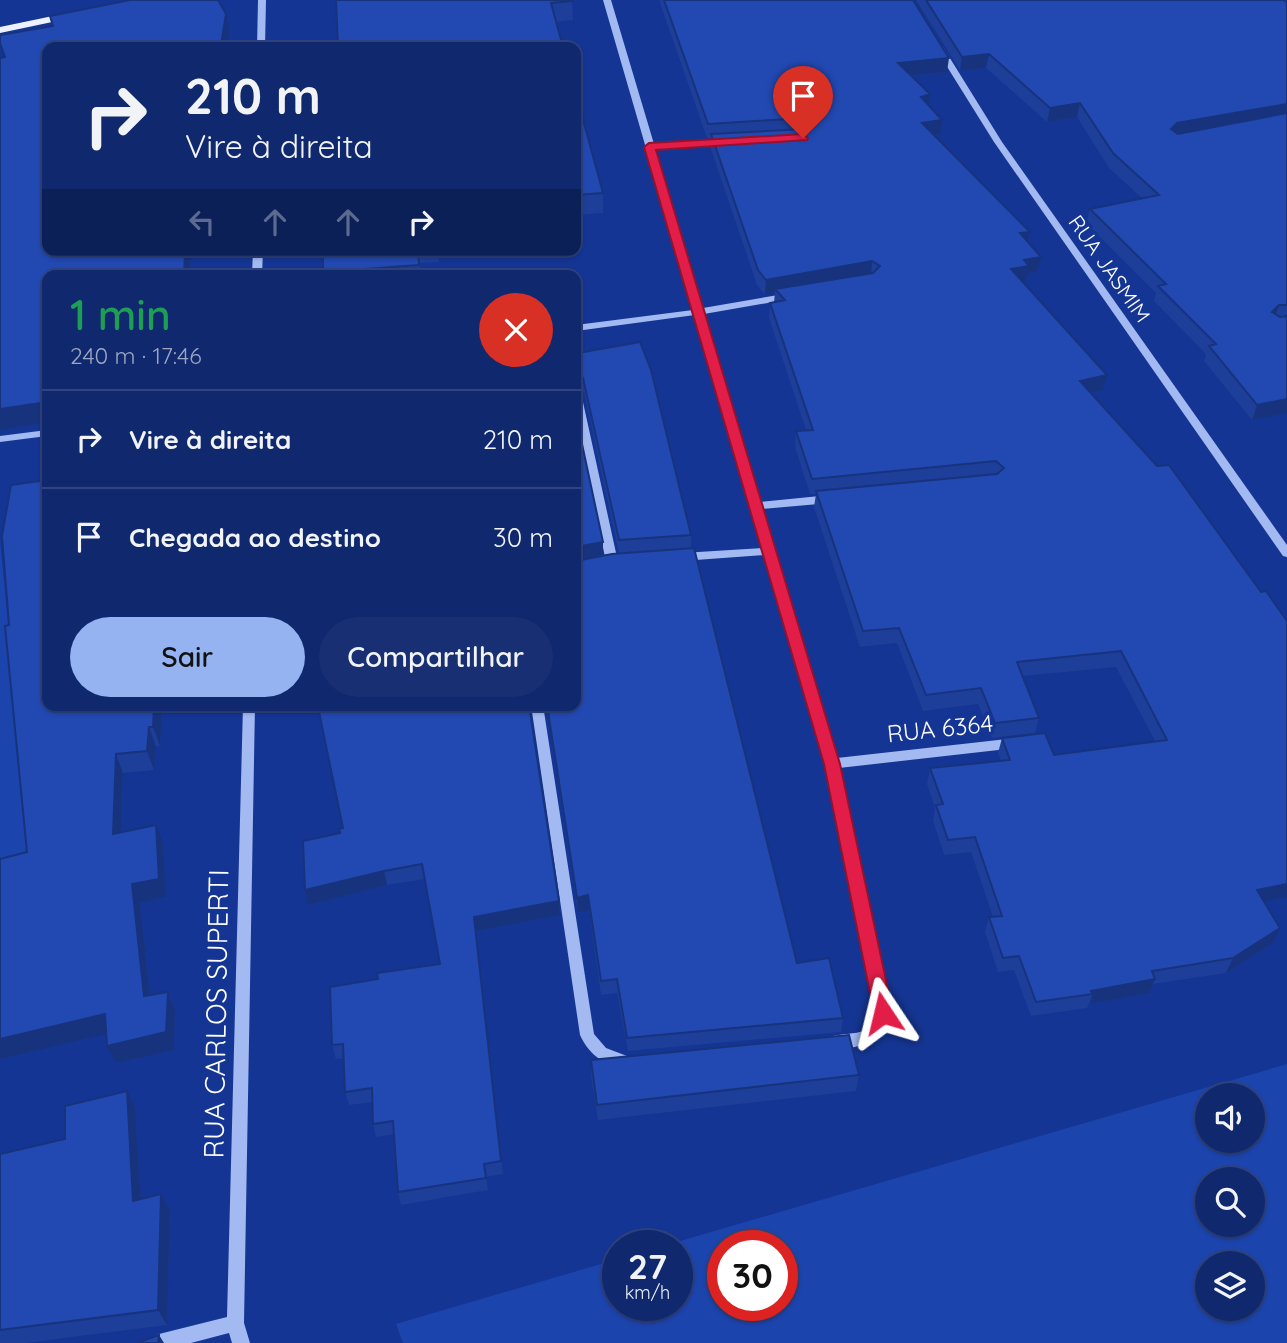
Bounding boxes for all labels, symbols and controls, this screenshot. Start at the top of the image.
text: 210 m [185,65,321,126]
pin [773,66,833,138]
icon: right [70,70,161,161]
icon: arrive [784,77,822,115]
text: Vire à direita [185,126,373,166]
icon: left [183,203,221,241]
icon: ahead [256,203,294,241]
icon: ahead [329,203,367,241]
icon: right [402,203,440,241]
street label: RUA JASMIM [1063,210,1156,327]
text: 1 min [70,288,171,341]
button: close [479,293,553,367]
text: 240 m · 17:46 [70,341,202,370]
icon: right [70,420,108,458]
text: Vire à direita [129,423,291,456]
text: 210 m [483,423,553,456]
icon: arrive [70,518,108,556]
text: Chegada ao destino [129,521,381,554]
text: 30 m [493,521,553,554]
button: Sair [70,617,305,697]
button: Compartilhar [319,617,553,697]
street label: RUA 6364 [885,708,994,748]
street label: RUA CARLOS SUPERTI [195,869,236,1159]
position arrow [846,976,920,1050]
map controls [1195,1083,1265,1321]
button: sound [1195,1083,1265,1153]
button: search [1195,1167,1265,1237]
speed limit sign: 30 [707,1230,798,1321]
text: 27 [628,1244,667,1288]
button: layers [1195,1251,1265,1321]
text: km/h [625,1281,670,1304]

